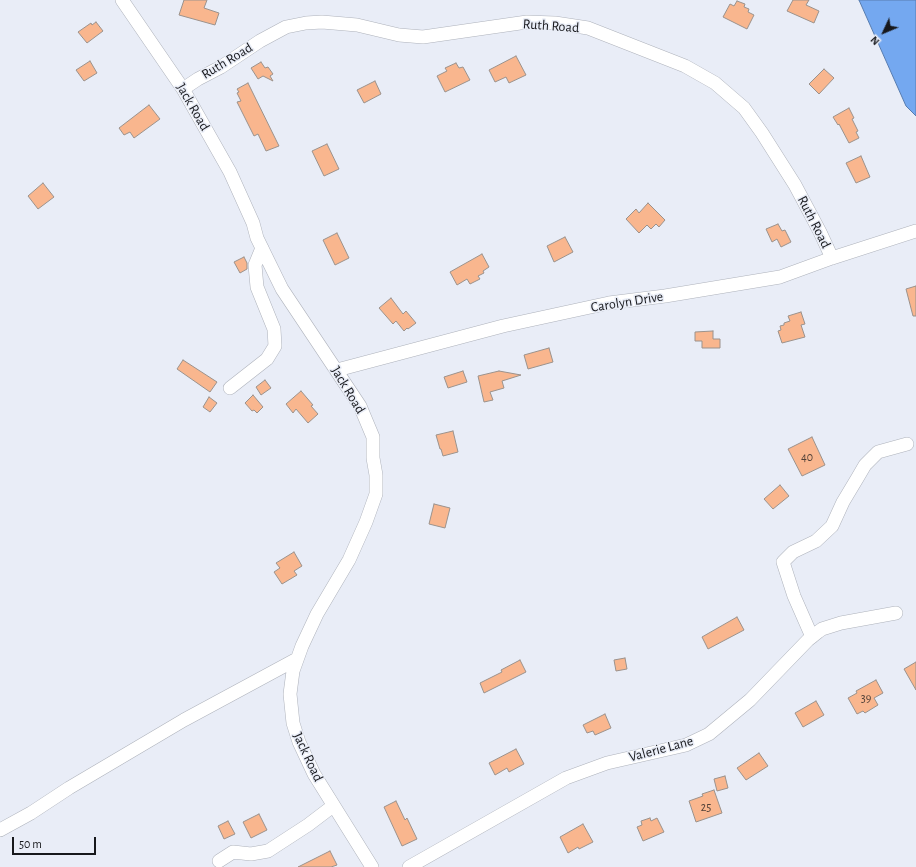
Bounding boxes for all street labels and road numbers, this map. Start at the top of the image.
street label: Ruth Road [522,16,580,36]
street label: Ruth Road [198,39,256,83]
street label: Jack Road [173,80,213,134]
street label: Ruth Road [794,193,834,251]
street label: Carolyn Drive [590,288,664,316]
street label: Jack Road [327,363,369,417]
street label: Jack Road [289,730,327,784]
street label: Valerie Lane [627,732,695,766]

